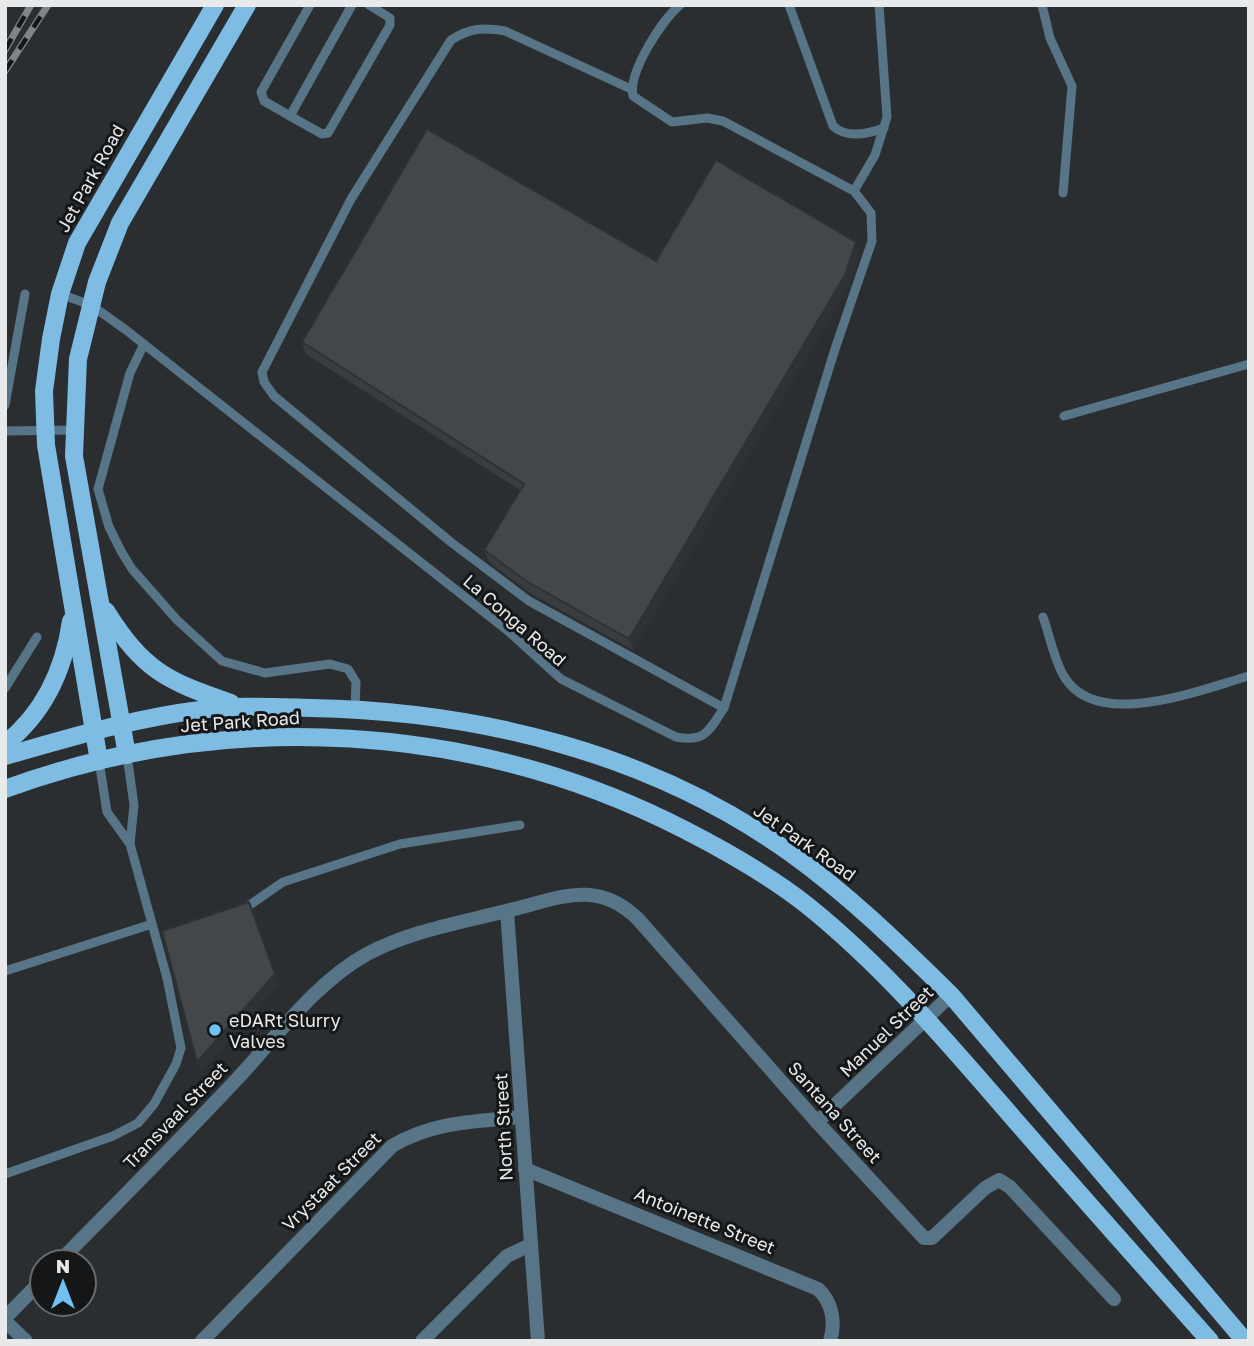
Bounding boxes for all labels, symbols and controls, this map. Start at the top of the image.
street label: Jet Park Road [51,120,129,236]
street label: La Conga Road [459,569,571,671]
street label: Jet Park Road [180,706,300,736]
street label: Jet Park Road [750,799,860,885]
street label: Manuel Street [835,981,937,1081]
place label: eDARt Slurry Valves [229,1009,341,1052]
marker: eDARt Slurry Valves [207,1022,223,1038]
street label: Transvaal Street [118,1057,232,1173]
street label: Santana Street [784,1057,886,1167]
street label: North Street [489,1073,517,1181]
street label: Vrystaat Street [277,1127,385,1235]
street label: Antoinette Street [631,1182,779,1258]
north arrow [28,1248,98,1318]
text: N [56,1254,70,1277]

